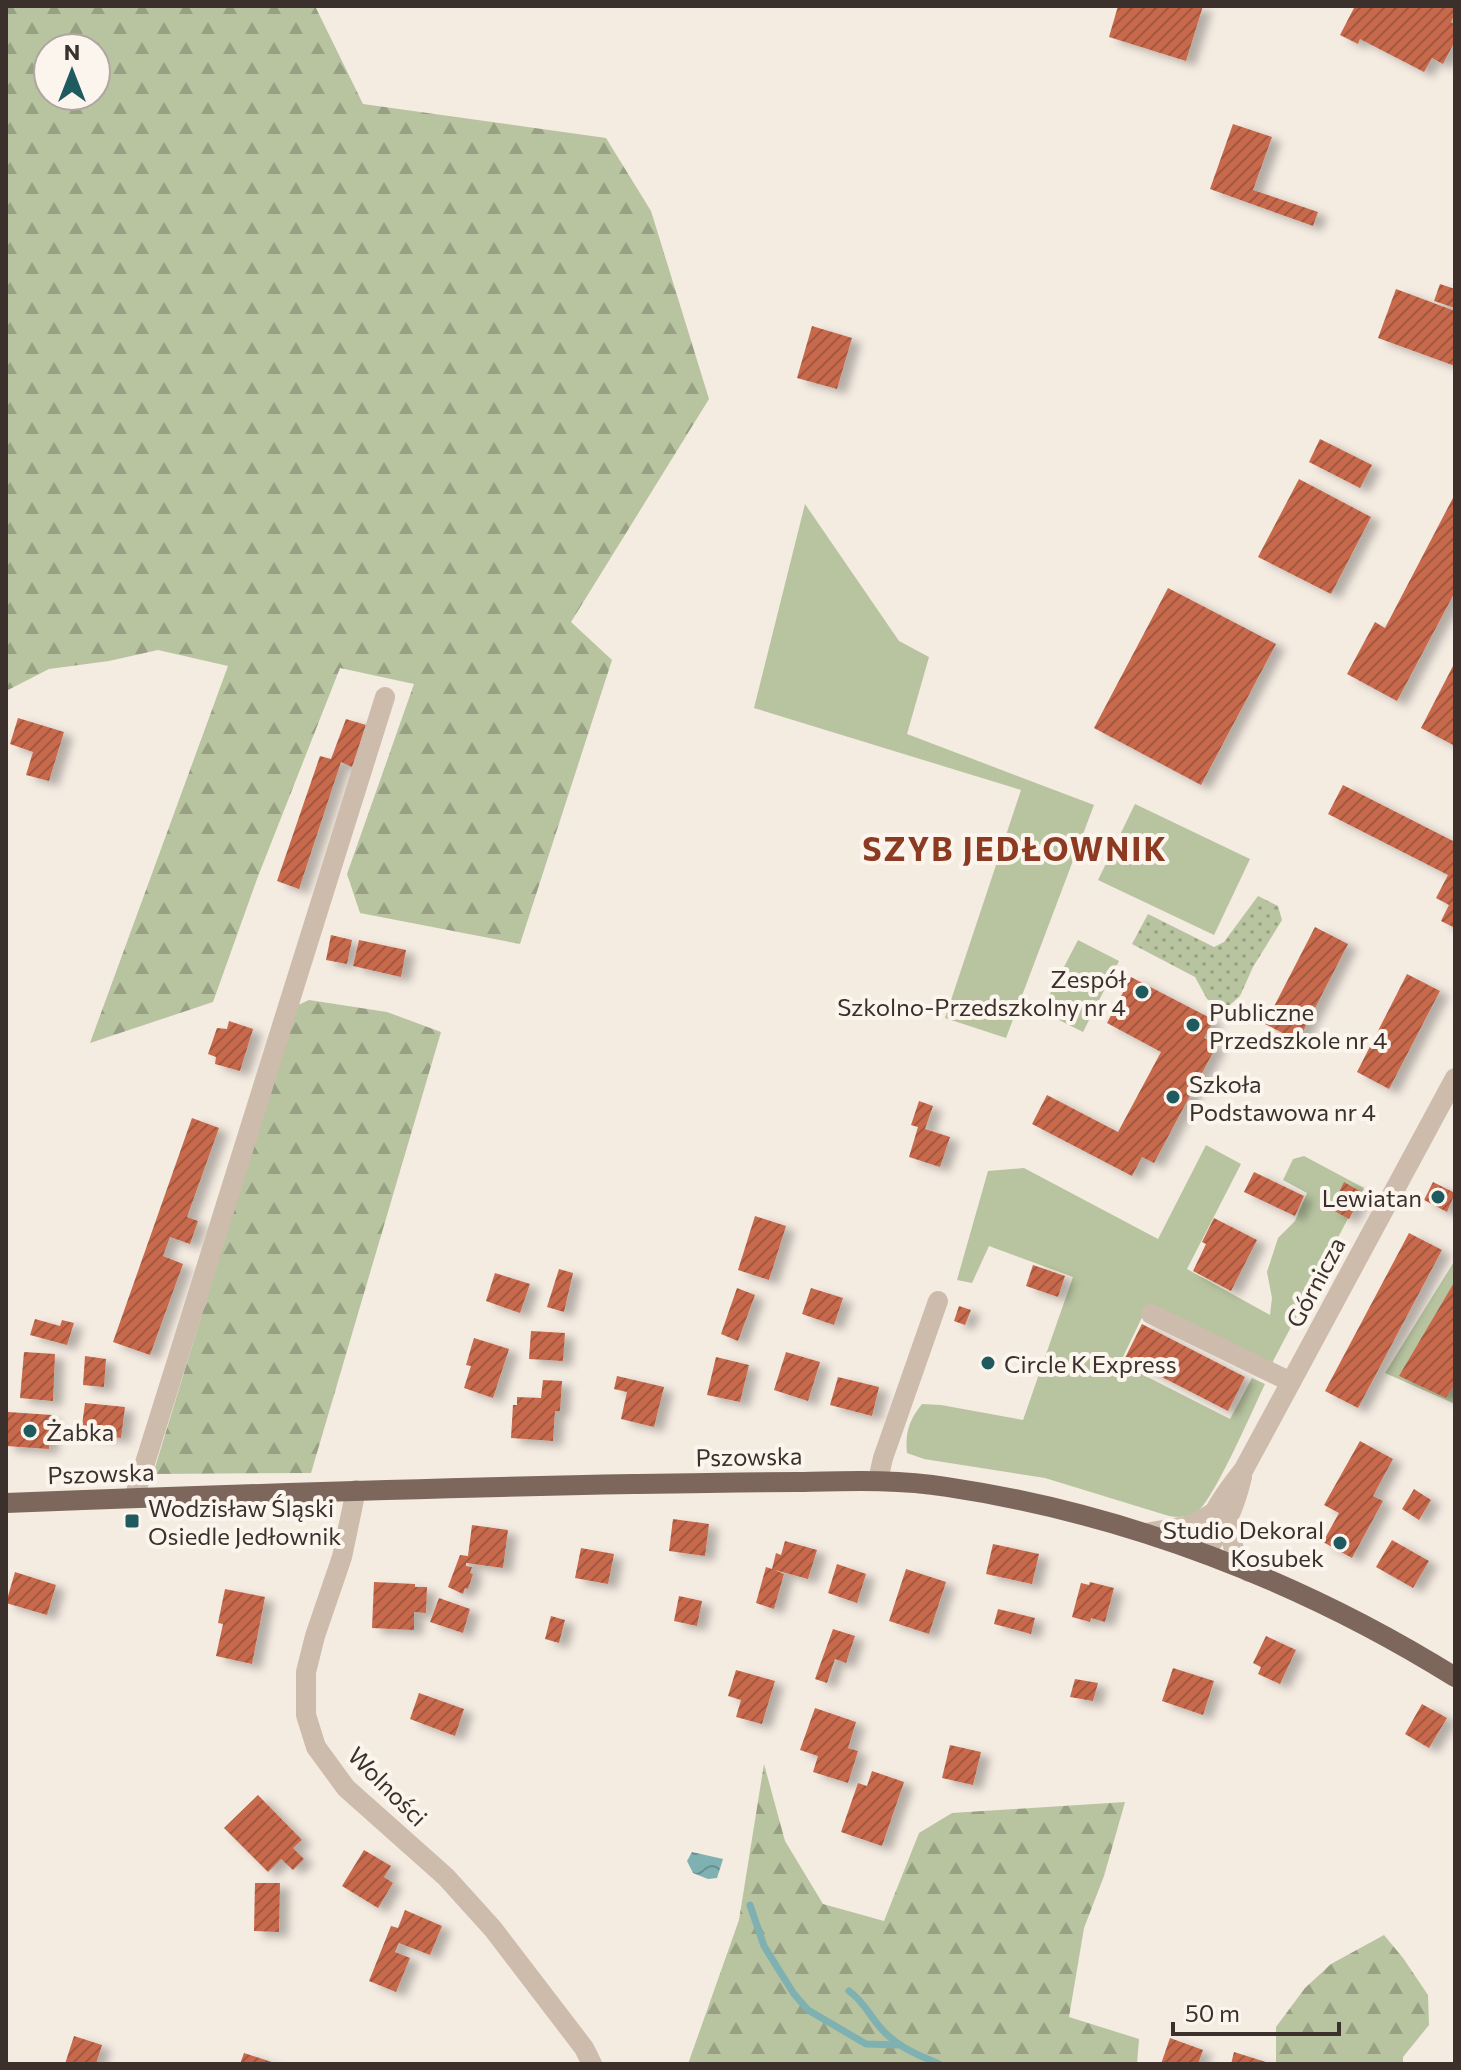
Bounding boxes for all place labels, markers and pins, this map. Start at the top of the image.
place label: Zespół Szkolno-Przedszkolny nr 4 [837,964,1127,1021]
marker: Zespół Szkolno-Przedszkolny nr 4 [1133,983,1151,1001]
place label: Publiczne Przedszkole nr 4 [1209,997,1387,1054]
marker: Publiczne Przedszkole nr 4 [1184,1016,1202,1034]
place label: Szkoła Podstawowa nr 4 [1189,1069,1376,1126]
marker: Szkoła Podstawowa nr 4 [1164,1088,1182,1106]
place label: Lewiatan [1322,1183,1422,1212]
marker: Lewiatan [1429,1188,1447,1206]
place label: Circle K Express [1004,1349,1177,1378]
marker: Circle K Express [979,1354,997,1372]
place label: Żabka [46,1417,114,1446]
marker: Żabka [21,1422,39,1440]
place label: Wodzisław Śląski Osiedle Jedłownik [148,1493,341,1550]
marker: Wodzisław Śląski Osiedle Jedłownik [123,1512,141,1530]
place label: Studio Dekoral Kosubek [1163,1515,1324,1572]
marker: Studio Dekoral Kosubek [1331,1534,1349,1552]

